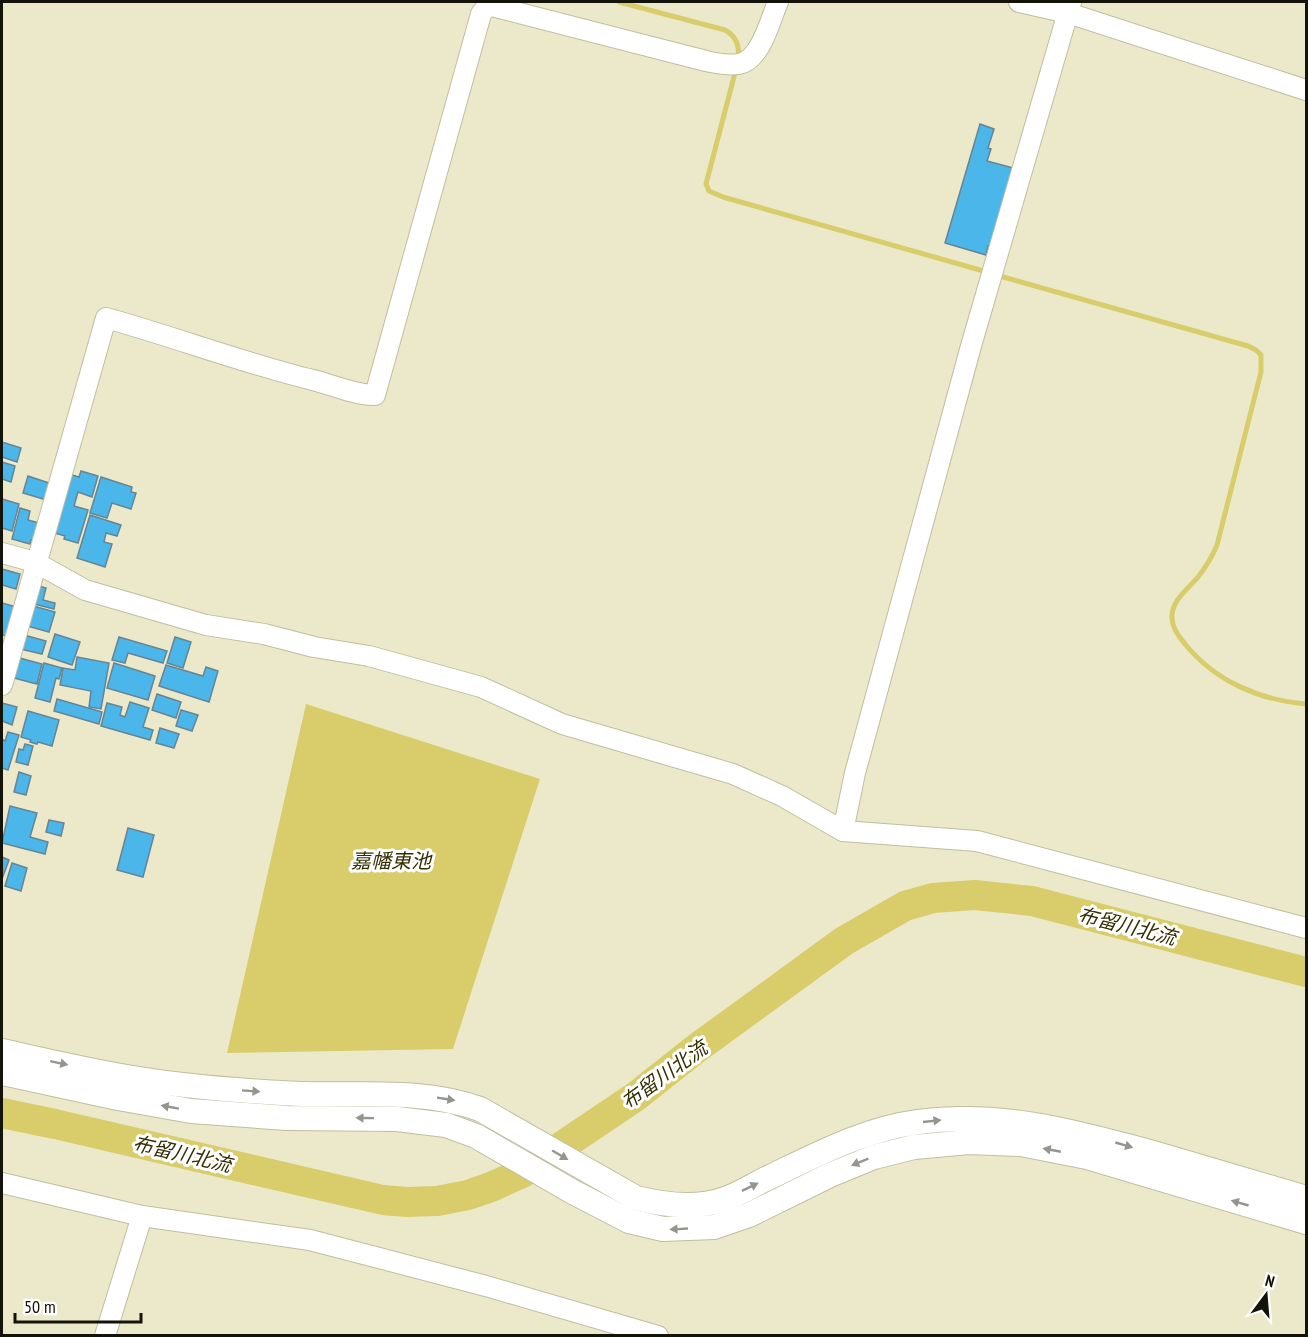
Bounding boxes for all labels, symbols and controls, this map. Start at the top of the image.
water label: 嘉幡東池 [351,848,433,874]
water label: 布留川北流 [1075,901,1182,951]
water label: 布留川北流 [616,1033,715,1115]
one-way arrow [49,1059,68,1068]
one-way arrow [242,1086,261,1096]
one-way arrow [437,1094,456,1103]
one-way arrow [161,1103,180,1112]
one-way arrow [355,1114,374,1123]
one-way arrow [923,1116,942,1125]
water label: 布留川北流 [130,1130,237,1179]
one-way arrow [1115,1141,1133,1150]
one-way arrow [1042,1145,1061,1154]
one-way arrow [552,1150,568,1161]
one-way arrow [851,1157,869,1167]
one-way arrow [742,1182,759,1191]
one-way arrow [1231,1198,1249,1207]
one-way arrow [670,1224,689,1233]
north arrow [1236,1265,1296,1325]
text: N [1263,1270,1277,1291]
scale bar [15,1286,141,1324]
text: 50 m [24,1295,56,1318]

